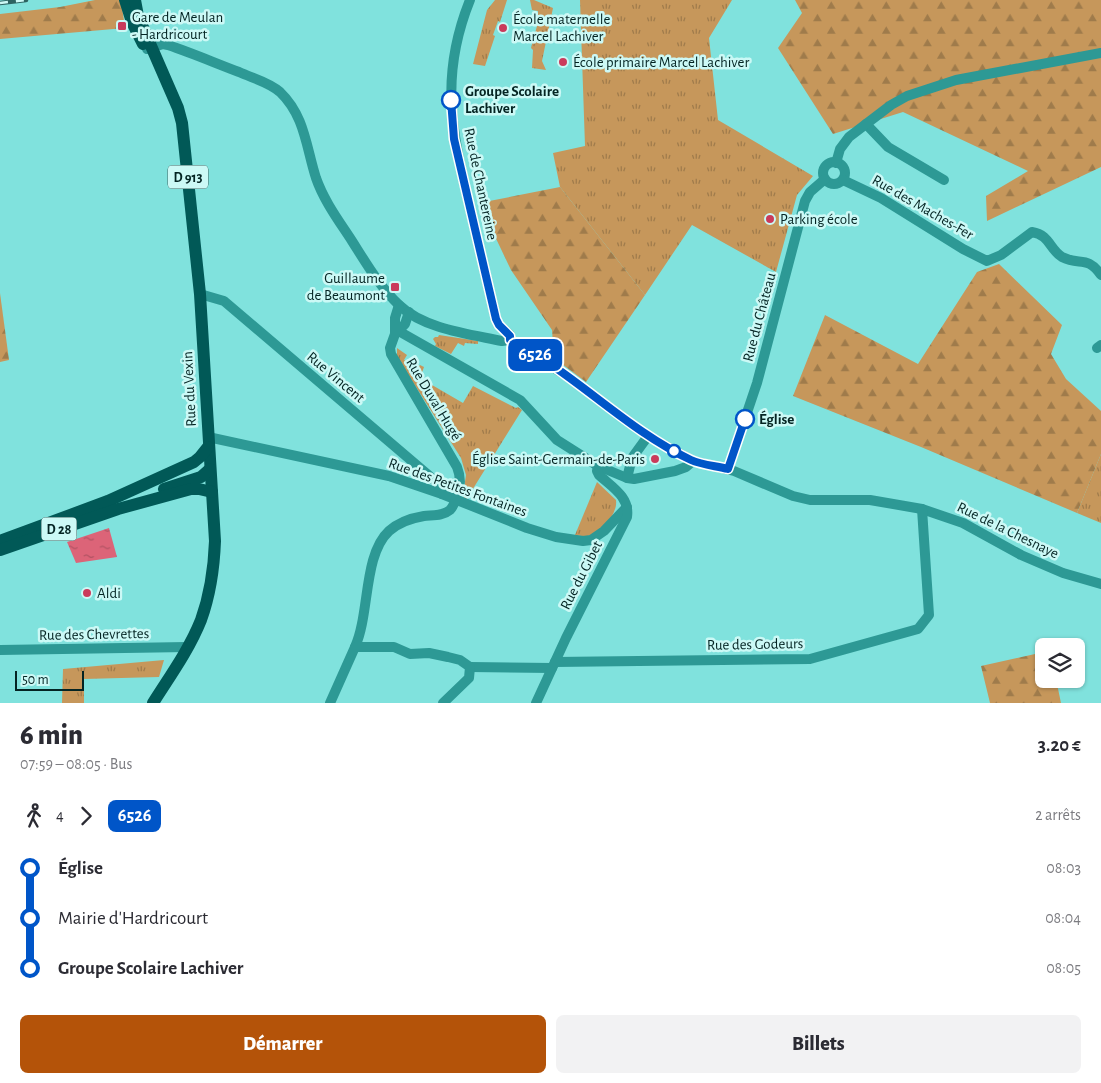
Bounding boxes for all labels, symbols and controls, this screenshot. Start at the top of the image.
place label: Gare de Meulan - Hardricourt [132,10,223,42]
place label: École maternelle Marcel Lachiver [513,10,610,44]
marker: Gare de Meulan - Hardricourt [116,20,128,32]
marker: École maternelle Marcel Lachiver [497,22,509,34]
place label: École primaire Marcel Lachiver [573,53,749,70]
marker: École primaire Marcel Lachiver [557,56,569,68]
place label: Groupe Scolaire Lachiver [465,84,559,116]
marker: Groupe Scolaire Lachiver [441,90,461,110]
street label: Rue de Chantereine [461,127,500,241]
road number: D 913 [168,166,208,188]
street label: Rue des Maches-Fer [870,172,976,243]
place label: Parking école [780,212,858,227]
marker: Parking école [764,213,776,225]
place label: Guillaume de Beaumont [307,271,385,303]
street label: Rue du Château [740,271,779,363]
marker: Guillaume de Beaumont [389,281,401,293]
line badge: 6526 [500,339,570,371]
text: 6526 [518,346,552,364]
street label: Rue Vincent [304,349,368,406]
street label: Rue du Vexin [180,351,199,427]
street label: Rue Duval Hugé [403,355,464,443]
marker: Église [735,409,755,429]
place label: Église [759,410,794,427]
unlabelled marker [667,444,681,458]
place label: Église Saint-Germain-de-Paris [472,450,645,467]
marker: Église Saint-Germain-de-Paris [649,453,661,465]
street label: Rue des Petites Fontaines [387,455,529,520]
street label: Rue de la Chesnaye [955,499,1061,562]
road number: D 28 [42,518,76,540]
street label: Rue du Gibet [558,538,605,612]
place label: Aldi [97,586,121,601]
marker: Aldi [81,587,93,599]
street label: Rue des Chevrettes [39,626,149,643]
street label: Rue des Godeurs [707,636,803,653]
map controls [1035,638,1085,688]
button: layers [1035,638,1085,688]
scale bar [15,668,84,691]
text: 50 m [22,673,49,687]
text: 6 min [20,722,83,750]
text: 3.20 € [1038,736,1081,755]
text: 07:59 – 08:05 · Bus [20,756,132,772]
icon: walk [20,802,48,830]
icon: forward [72,802,100,830]
text: 4 [56,807,64,823]
text: 6526 [118,807,151,825]
text: 2 arrêts [1035,807,1081,823]
text: Église [58,859,103,878]
text: 08:03 [1046,860,1081,876]
text: Mairie d'Hardricourt [58,909,208,928]
text: 08:04 [1045,910,1081,926]
text: Groupe Scolaire Lachiver [58,959,243,978]
text: 08:05 [1046,960,1081,976]
button: Démarrer [20,1015,546,1073]
button: Billets [556,1015,1081,1073]

